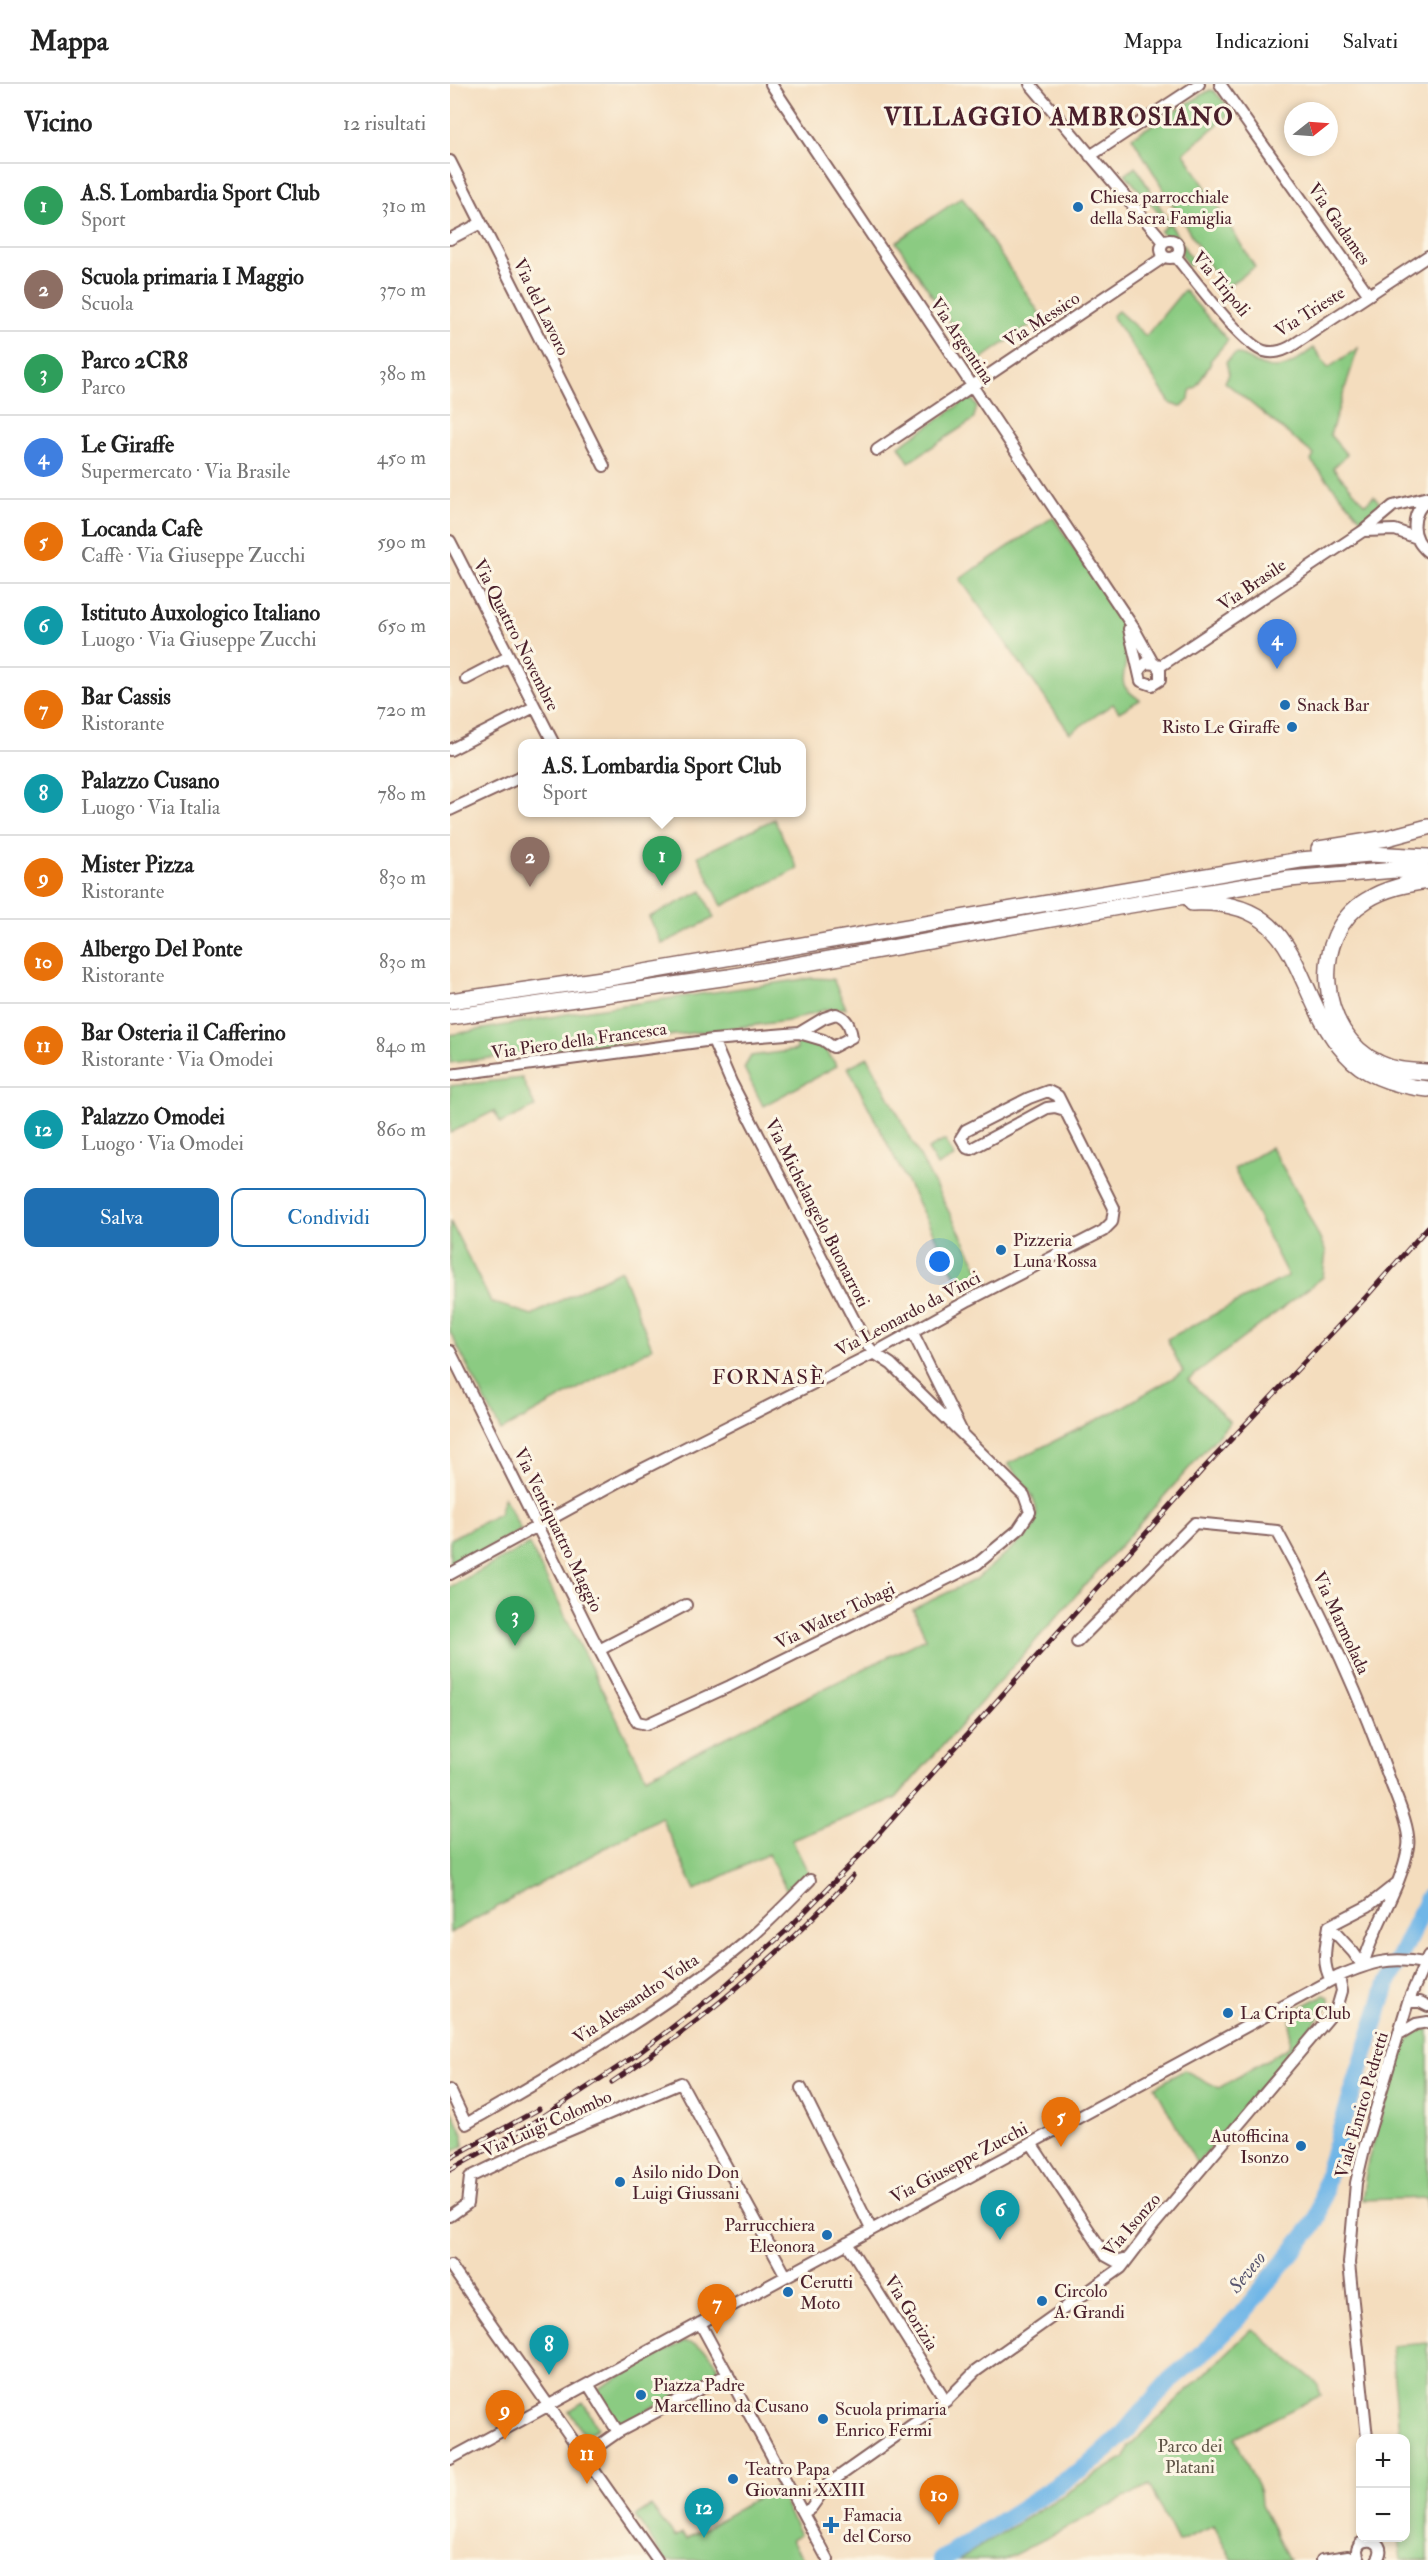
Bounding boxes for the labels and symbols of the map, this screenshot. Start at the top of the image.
district label: VILLAGGIO AMBROSIANO [883,102,1234,133]
north arrow [1284,102,1338,156]
street label: Via Gadames [1302,178,1376,270]
place label: Chiesa parrocchiale della Sacra Famiglia [1090,186,1233,230]
marker: Chiesa parrocchiale della Sacra Famiglia [1071,200,1085,214]
street label: Via Tripoli [1187,247,1255,322]
street label: Via del Lavoro [508,255,575,360]
street label: Via Trieste [1271,281,1350,343]
street label: Via Messico [1000,287,1085,353]
street label: Via Argentina [925,293,1000,389]
street label: Via Brasile [1213,554,1291,616]
street label: Via Quattro Novembre [468,555,564,715]
pin: 4 [1258,620,1296,669]
place label: Snack Bar [1297,694,1370,717]
marker: Snack Bar [1278,698,1292,712]
place label: Risto Le Giraffe [1162,716,1280,739]
marker: Risto Le Giraffe [1285,720,1299,734]
pin: 1 [642,836,682,886]
pin: 2 [510,838,550,887]
street label: Via Piero della Francesca [490,1017,669,1065]
street label: Via Michelangelo Buonarroti [759,1115,875,1311]
place label: Pizzeria Luna Rossa [1013,1229,1098,1273]
marker: Pizzeria Luna Rossa [994,1243,1008,1257]
your location [925,1247,954,1276]
street label: Via Leonardo da Vinci [831,1266,985,1362]
district label: FORNASÈ [712,1364,826,1391]
street label: Via Ventiquattro Maggio [508,1444,608,1616]
street label: Via Marmolada [1307,1568,1375,1679]
street label: Via Walter Tobagi [771,1577,899,1655]
pin: 3 [496,1596,534,1646]
street label: Via Alessandro Volta [569,1948,704,2050]
place label: La Cripta Club [1240,2002,1351,2025]
marker: La Cripta Club [1221,2006,1235,2020]
street label: Viale Enrico Pedretti [1330,2029,1394,2181]
street label: Via Luigi Colombo [479,2085,616,2163]
pin: 5 [1042,2098,1080,2147]
street label: Via Giuseppe Zucchi [886,2117,1032,2209]
place label: Autofficina Isonzo [1210,2125,1290,2169]
marker: Autofficina Isonzo [1294,2139,1308,2153]
place label: Asilo nido Don Luigi Giussani [631,2161,740,2205]
marker: Asilo nido Don Luigi Giussani [613,2175,627,2189]
street label: Via Isonzo [1098,2188,1166,2262]
pin: 6 [980,2190,1020,2240]
place label: Parrucchiera Eleonora [725,2214,816,2258]
marker: Parrucchiera Eleonora [820,2228,834,2242]
water label: Seveso [1222,2246,1271,2299]
place label: Cerutti Moto [800,2271,853,2315]
street label: Via Gorizia [879,2271,944,2356]
place label: Circolo A. Grandi [1053,2280,1125,2324]
pin: 7 [698,2284,736,2334]
marker: Cerutti Moto [781,2285,795,2299]
marker: Circolo A. Grandi [1035,2294,1049,2308]
pin: 8 [530,2326,568,2375]
place label: Piazza Padre Marcellino da Cusano [653,2374,809,2418]
marker: Piazza Padre Marcellino da Cusano [634,2388,648,2402]
pin: 9 [486,2390,524,2440]
place label: Scuola primaria Enrico Fermi [835,2398,947,2442]
marker: Scuola primaria Enrico Fermi [816,2412,830,2426]
pin: 11 [568,2434,606,2484]
park label: Parco dei Platani [1158,2435,1223,2479]
place label: Teatro Papa Giovanni XXIII [745,2458,865,2502]
marker: Teatro Papa Giovanni XXIII [726,2472,740,2486]
pin: 10 [920,2476,958,2525]
pin: 12 [684,2488,724,2538]
place label: Famacia del Corso [843,2504,912,2548]
marker: Famacia del Corso [824,2518,838,2532]

